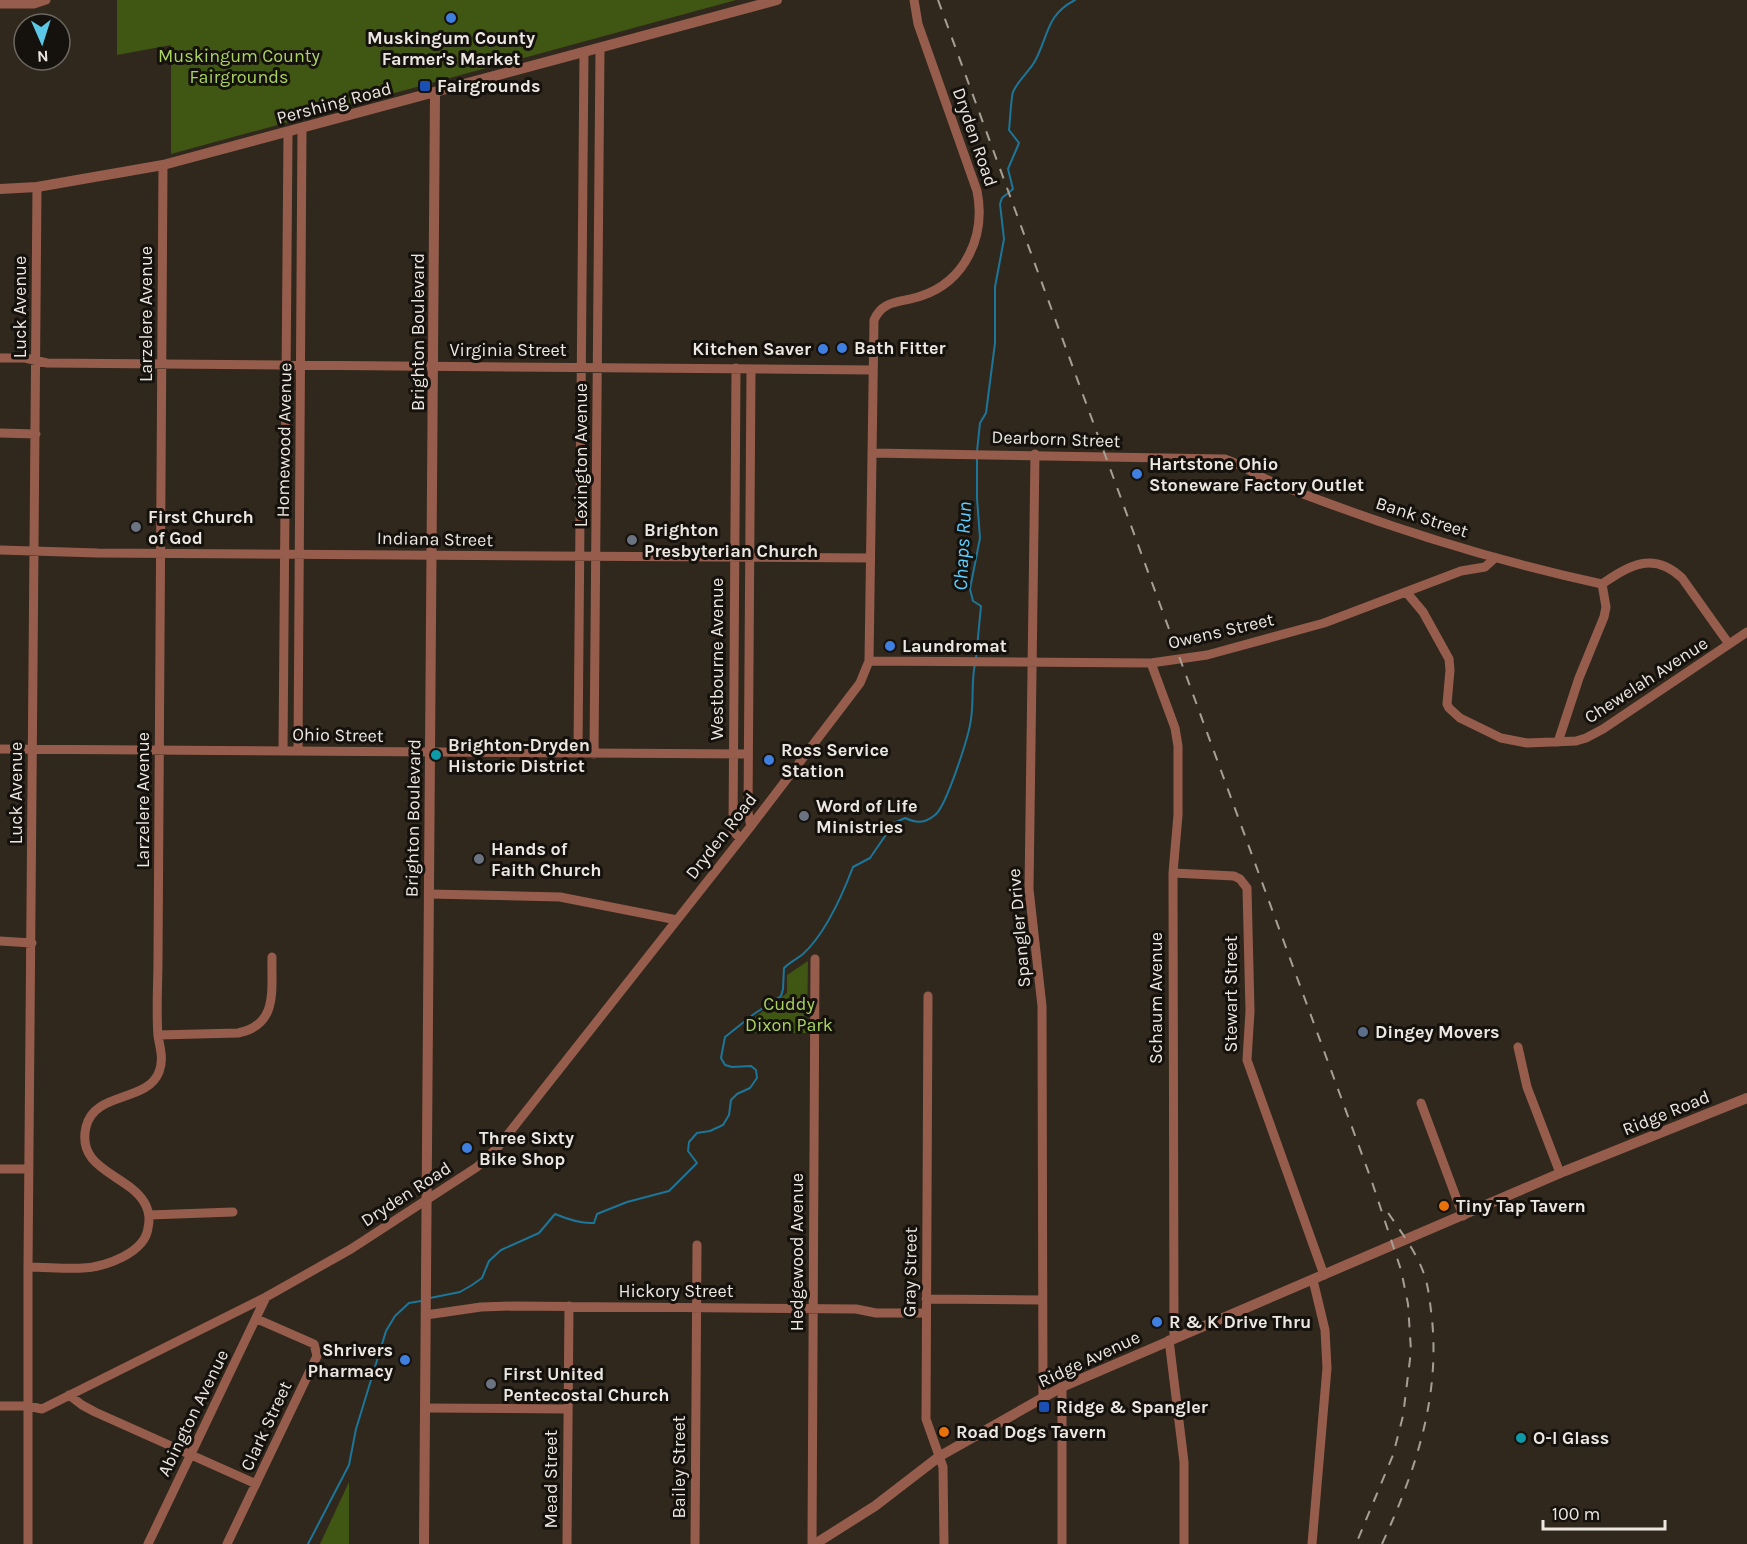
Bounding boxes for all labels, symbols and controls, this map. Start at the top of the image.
marker: Muskingum County Farmer's Market [444,11,458,25]
north arrow [12,12,72,72]
place label: Muskingum County Farmer's Market [367,27,535,70]
park label: Muskingum County Fairgrounds [158,45,321,88]
text: N [37,47,49,66]
place label: Fairgrounds [437,75,541,97]
street label: Pershing Road [274,77,394,129]
marker: Fairgrounds [418,79,432,93]
street label: Dryden Road [948,85,1002,189]
street label: Larzelere Avenue [135,246,157,382]
street label: Brighton Boulevard [407,253,429,411]
street label: Luck Avenue [9,256,31,358]
place label: Bath Fitter [854,337,946,359]
place label: Kitchen Saver [692,338,811,360]
street label: Virginia Street [449,339,567,361]
marker: Bath Fitter [835,341,849,355]
marker: Kitchen Saver [816,342,830,356]
street label: Homewood Avenue [272,362,296,518]
street label: Lexington Avenue [570,383,592,527]
street label: Dearborn Street [991,426,1121,452]
place label: Hartstone Ohio Stoneware Factory Outlet [1149,453,1364,496]
marker: Hartstone Ohio Stoneware Factory Outlet [1130,467,1144,481]
street label: Bank Street [1373,492,1471,542]
water label: Chaps Run [949,501,976,591]
place label: First Church of God [148,506,254,549]
place label: Brighton Presbyterian Church [644,519,818,562]
marker: First Church of God [129,520,143,534]
street label: Indiana Street [377,527,494,551]
marker: Brighton Presbyterian Church [625,533,639,547]
street label: Westbourne Avenue [706,578,728,740]
street label: Owens Street [1166,608,1276,654]
street label: Chewelah Avenue [1580,632,1712,728]
place label: Laundromat [902,635,1007,657]
marker: Laundromat [883,639,897,653]
street label: Ohio Street [292,723,384,747]
street label: Larzelere Avenue [132,732,154,868]
place label: Brighton-Dryden Historic District [448,734,590,777]
street label: Brighton Boulevard [401,739,425,897]
place label: Ross Service Station [781,739,889,782]
street label: Luck Avenue [5,742,27,844]
marker: Brighton-Dryden Historic District [429,748,443,762]
marker: Ross Service Station [762,753,776,767]
street label: Dryden Road [681,789,761,883]
place label: Word of Life Ministries [816,795,917,838]
marker: Word of Life Ministries [797,809,811,823]
place label: Hands of Faith Church [491,838,601,881]
marker: Hands of Faith Church [472,852,486,866]
street label: Spangler Drive [1003,868,1035,988]
street label: Schaum Avenue [1145,932,1167,1064]
street label: Stewart Street [1220,935,1242,1052]
park label: Cuddy Dixon Park [745,993,833,1036]
place label: Dingey Movers [1375,1021,1499,1043]
marker: Dingey Movers [1356,1025,1370,1039]
street label: Ridge Road [1619,1086,1713,1140]
place label: Three Sixty Bike Shop [479,1127,574,1170]
marker: Three Sixty Bike Shop [460,1141,474,1155]
street label: Dryden Road [357,1157,455,1231]
street label: Hedgewood Avenue [786,1173,808,1331]
place label: Tiny Tap Tavern [1456,1195,1586,1217]
marker: Tiny Tap Tavern [1437,1199,1451,1213]
street label: Gray Street [898,1227,922,1317]
street label: Hickory Street [618,1280,734,1302]
place label: R & K Drive Thru [1169,1311,1311,1333]
marker: R & K Drive Thru [1150,1315,1164,1329]
street label: Ridge Avenue [1035,1326,1143,1392]
place label: Shrivers Pharmacy [308,1339,393,1382]
street label: Abington Avenue [153,1346,233,1480]
marker: Shrivers Pharmacy [398,1353,412,1367]
place label: First United Pentecostal Church [503,1363,669,1406]
street label: Clark Street [236,1377,296,1474]
marker: First United Pentecostal Church [484,1377,498,1391]
place label: Ridge & Spangler [1056,1396,1208,1418]
marker: Ridge & Spangler [1037,1400,1051,1414]
street label: Bailey Street [668,1415,690,1518]
place label: Road Dogs Tavern [956,1421,1107,1443]
marker: Road Dogs Tavern [937,1425,951,1439]
place label: O-I Glass [1533,1427,1609,1449]
street label: Mead Street [540,1429,562,1528]
marker: O-I Glass [1514,1431,1528,1445]
scale bar [1543,1493,1664,1531]
text: 100 m [1552,1503,1600,1525]

